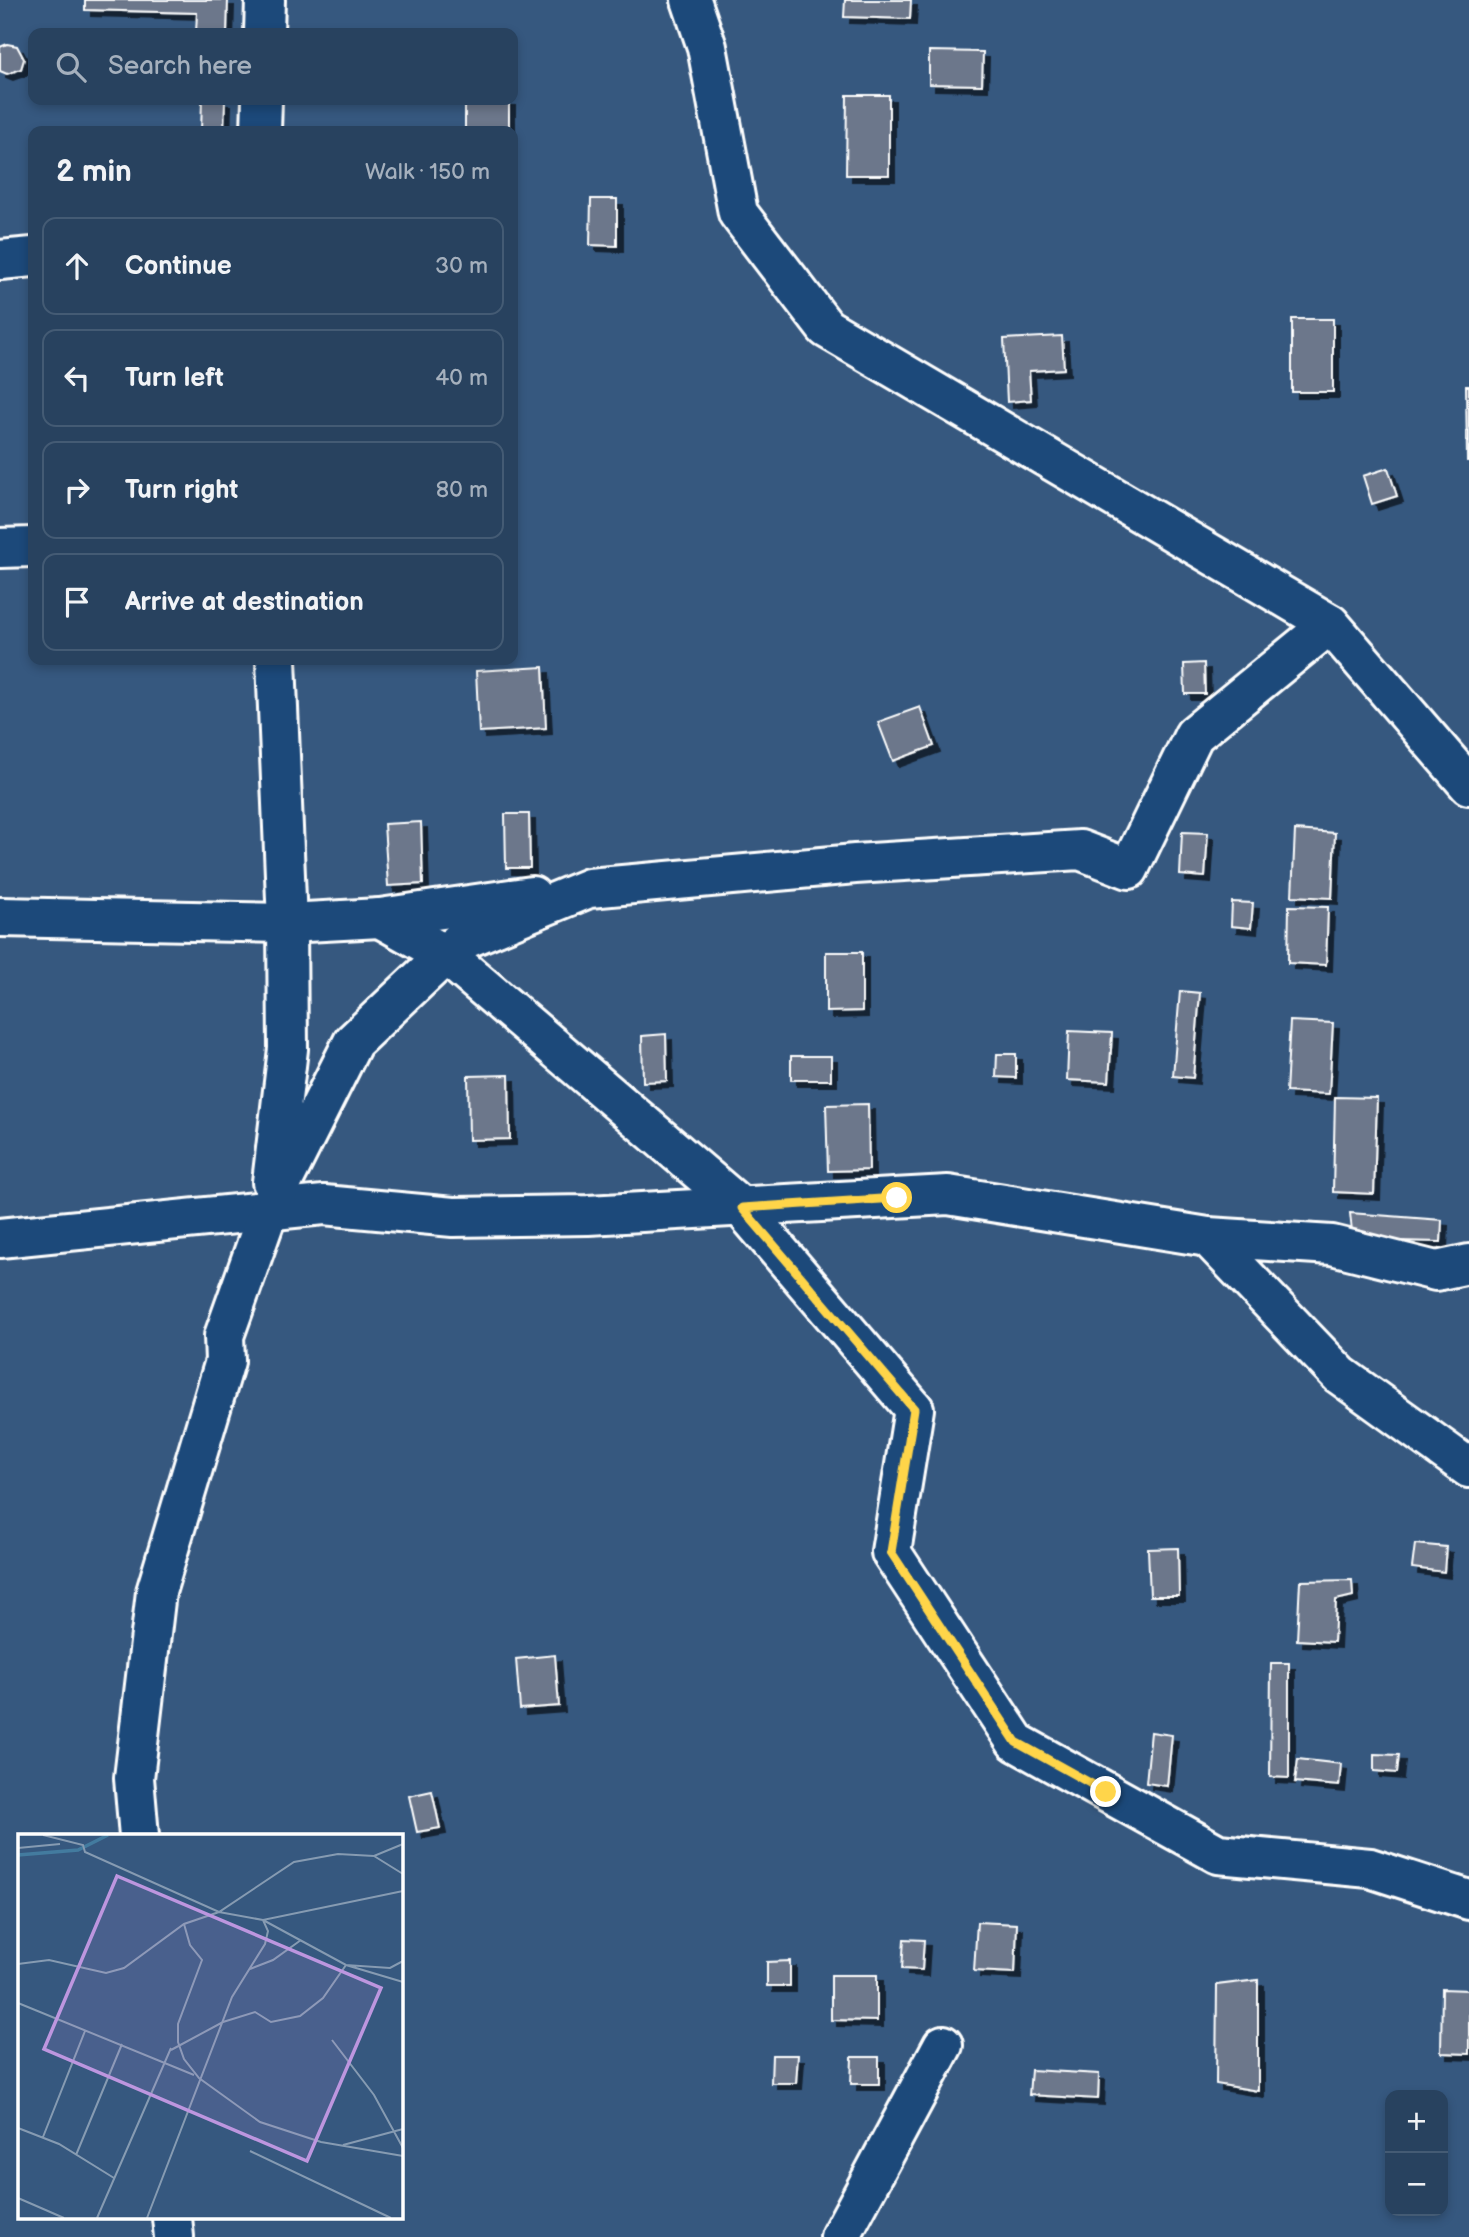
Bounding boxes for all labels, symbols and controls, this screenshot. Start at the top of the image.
search box [28,28,518,105]
icon: search [52,48,90,86]
text: Search here [108,51,252,82]
text: 2 min [56,154,132,190]
text: Walk · 150 m [365,158,490,186]
icon: ahead [58,247,96,285]
text: Continue [125,251,232,282]
text: 30 m [435,252,488,280]
icon: left [58,359,96,397]
text: Turn left [125,363,224,394]
text: 40 m [435,364,488,392]
icon: right [58,471,96,509]
text: Turn right [125,475,238,506]
text: 80 m [436,476,488,504]
icon: arrive [58,583,96,621]
text: Arrive at destination [125,587,364,618]
route start [881,1182,912,1213]
route end [1090,1776,1121,1807]
inset map [18,1834,402,2220]
map controls [1385,2090,1448,2216]
button: + [1385,2090,1448,2153]
button: − [1385,2153,1448,2216]

